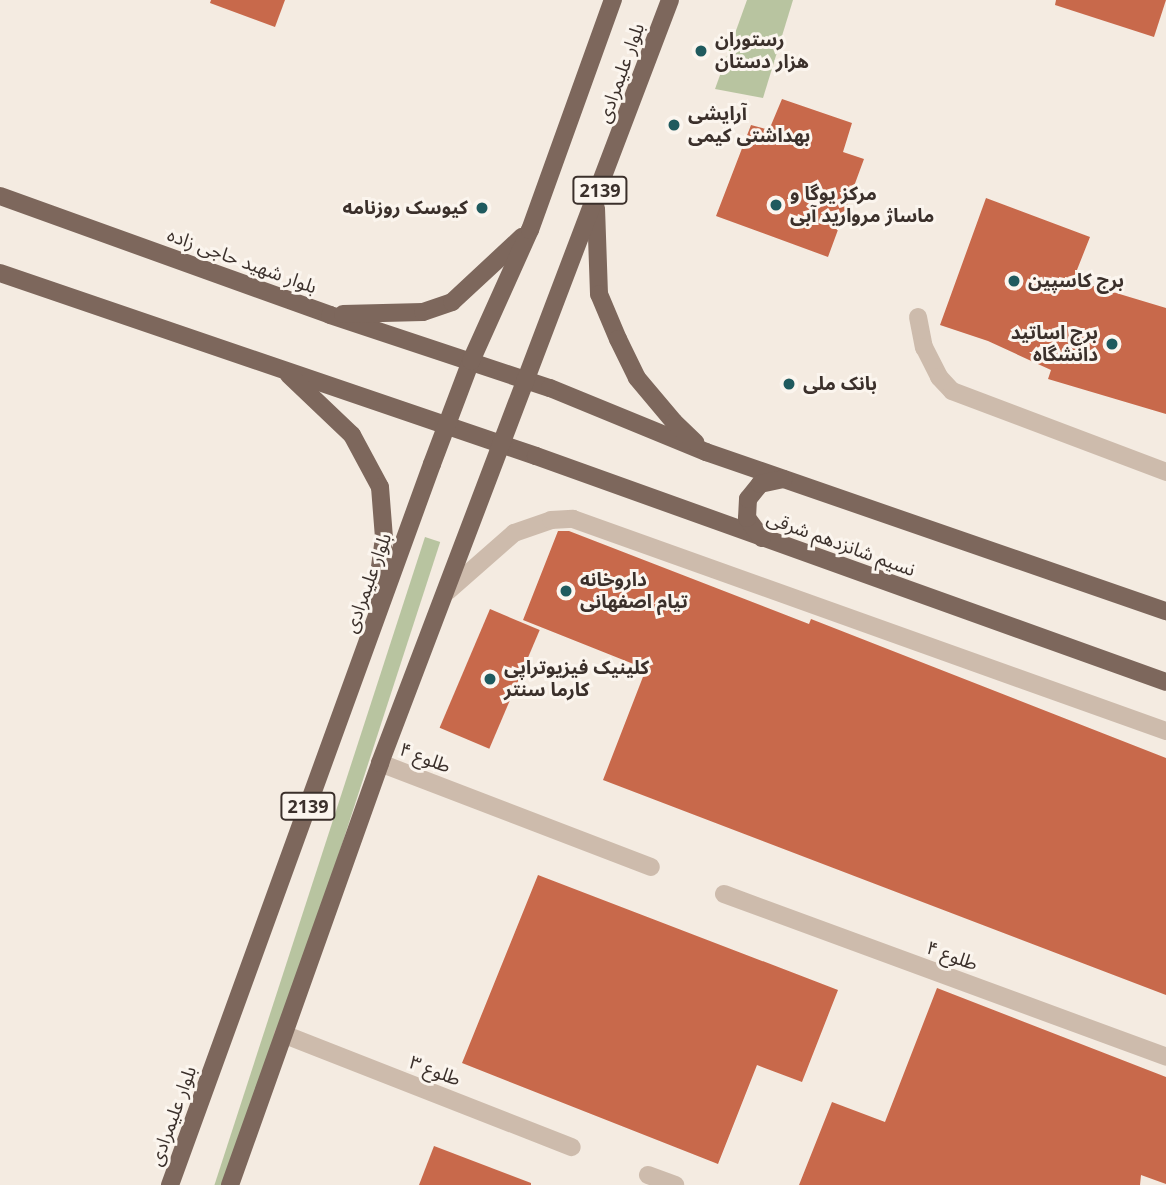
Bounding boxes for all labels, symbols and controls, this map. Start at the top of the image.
street label: بلوار علیمرادی [592,20,650,126]
place label: رستوران هزار دستان [715,29,809,73]
marker: رستوران هزار دستان [693,43,709,59]
place label: آرایشی بهداشتی کیمی [688,103,810,147]
marker: آرایشی بهداشتی کیمی [666,117,682,133]
road number: 2139 [572,176,628,204]
place label: مرکز یوگا و ماساژ مروارید آبی [790,183,934,227]
place label: کیوسک روزنامه [342,197,468,219]
marker: مرکز یوگا و ماساژ مروارید آبی [768,197,784,213]
marker: کیوسک روزنامه [474,200,490,216]
street label: بلوار شهید حاجی زاده [164,223,320,299]
place label: برج کاسپین [1028,270,1124,292]
marker: برج کاسپین [1006,273,1022,289]
place label: برج اساتید دانشگاه [1011,322,1098,366]
marker: برج اساتید دانشگاه [1104,336,1120,352]
place label: بانک ملی [803,373,877,395]
marker: بانک ملی [781,376,797,392]
street label: نسیم شانزدهم شرقی [764,507,918,581]
street label: بلوار علیمرادی [339,530,397,636]
place label: داروخانه تیام اصفهانی [580,569,688,613]
marker: داروخانه تیام اصفهانی [558,583,574,599]
place label: کلینیک فیزیوتراپی کارما سنتر [504,657,649,701]
marker: کلینیک فیزیوتراپی کارما سنتر [482,671,498,687]
street label: طلوع ۴ [396,738,454,778]
road number: 2139 [280,792,336,820]
street label: طلوع ۴ [923,936,981,976]
street label: طلوع ۳ [406,1051,464,1091]
street label: بلوار علیمرادی [144,1063,202,1169]

